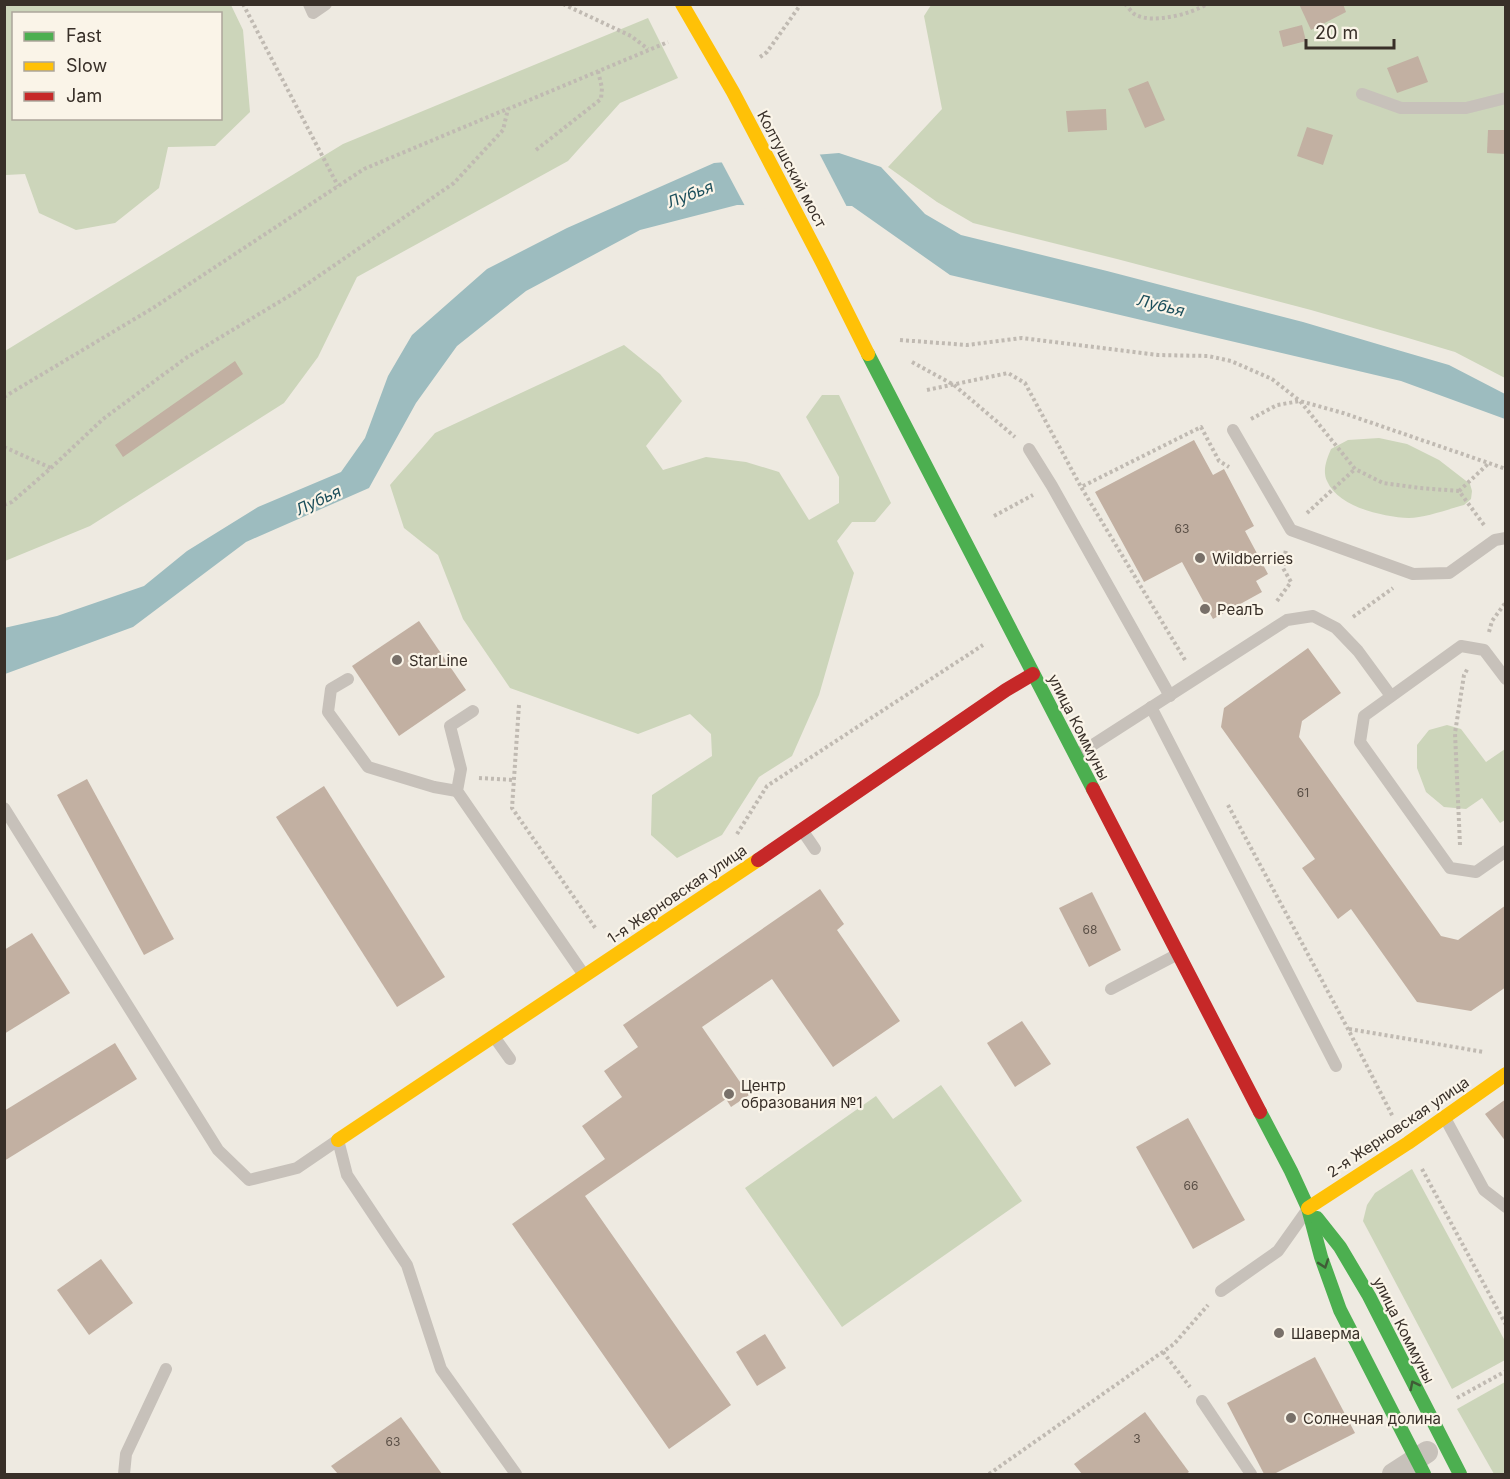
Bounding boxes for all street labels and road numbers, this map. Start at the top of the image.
street label: Колтушский мост [753,107,831,231]
street label: улица Коммуны [1044,671,1114,783]
street label: 1-я Жерновская улица [604,840,750,948]
street label: 2-я Жерновская улица [1323,1072,1473,1182]
street label: улица Коммуны [1369,1274,1439,1386]

